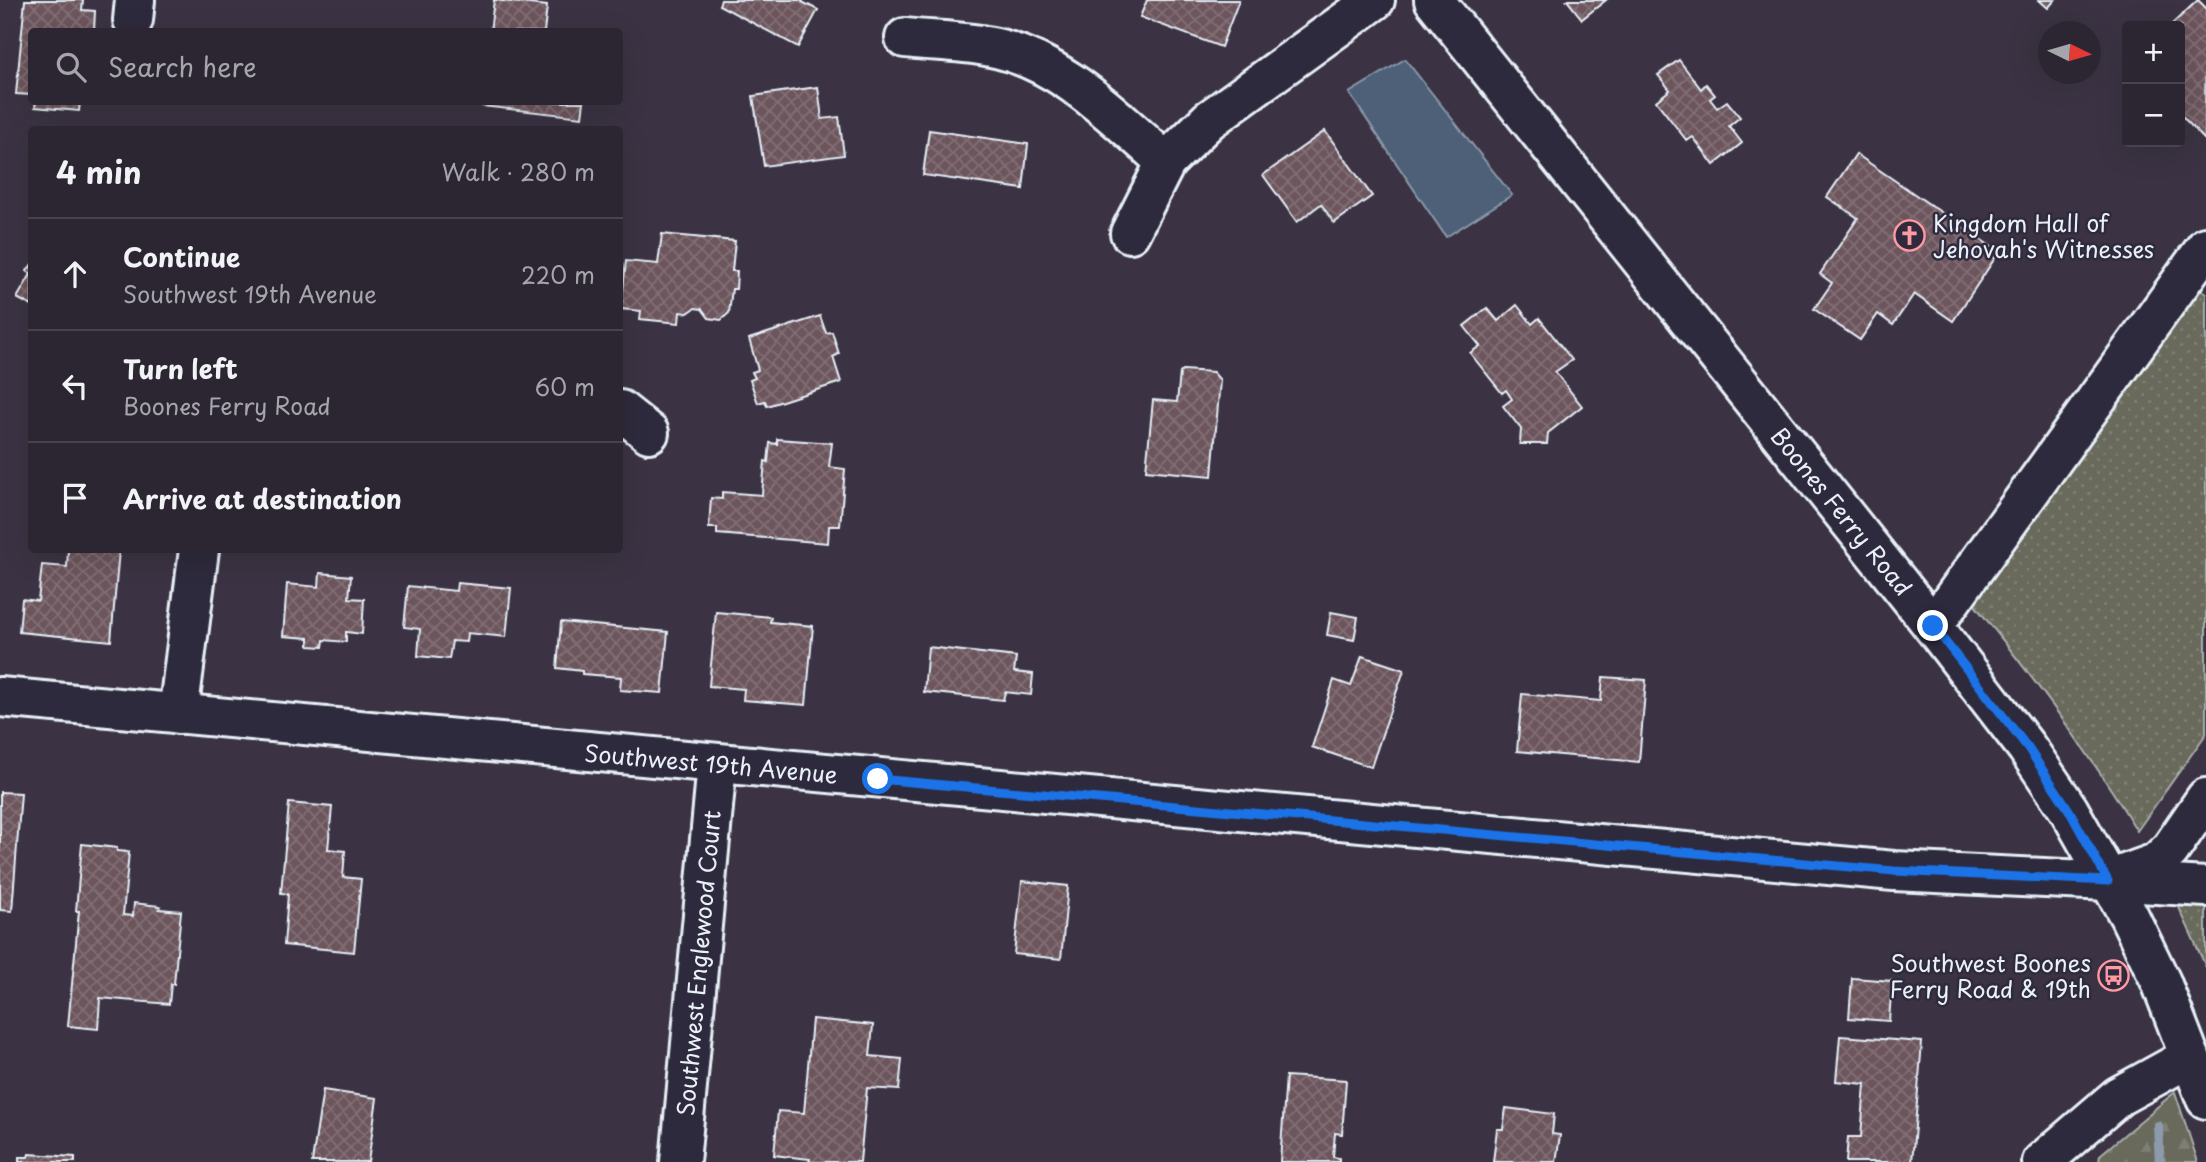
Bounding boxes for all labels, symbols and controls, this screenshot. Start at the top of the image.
north arrow [2038,21,2101,84]
map controls [2122,21,2185,147]
button: + [2122,21,2185,84]
search box [28,28,623,105]
text: Search here [108,47,257,86]
icon: search [52,48,90,86]
button: − [2122,84,2185,147]
text: 4 min [56,149,142,194]
text: Walk · 280 m [442,154,595,189]
place label: Kingdom Hall of Jehovah's Witnesses [1933,205,2154,266]
church icon: Kingdom Hall of Jehovah's Witnesses [1893,218,1927,252]
text: Continue [123,237,240,276]
icon: ahead [56,255,94,293]
text: 220 m [521,257,595,292]
text: Southwest 19th Avenue [123,276,377,311]
text: Turn left [123,349,238,388]
icon: left [56,367,94,405]
text: 60 m [535,369,595,404]
text: Boones Ferry Road [123,388,331,423]
street label: Boones Ferry Road [1763,419,1921,603]
icon: arrive [56,479,94,517]
text: Arrive at destination [123,479,402,518]
route end [1917,610,1948,641]
street label: Southwest 19th Avenue [583,735,839,791]
route start [862,763,893,794]
street label: Southwest Englewood Court [667,809,729,1117]
place label: Southwest Boones Ferry Road & 19th [1889,945,2091,1006]
bus stop icon: Southwest Boones Ferry Road & 19th [2097,958,2131,992]

